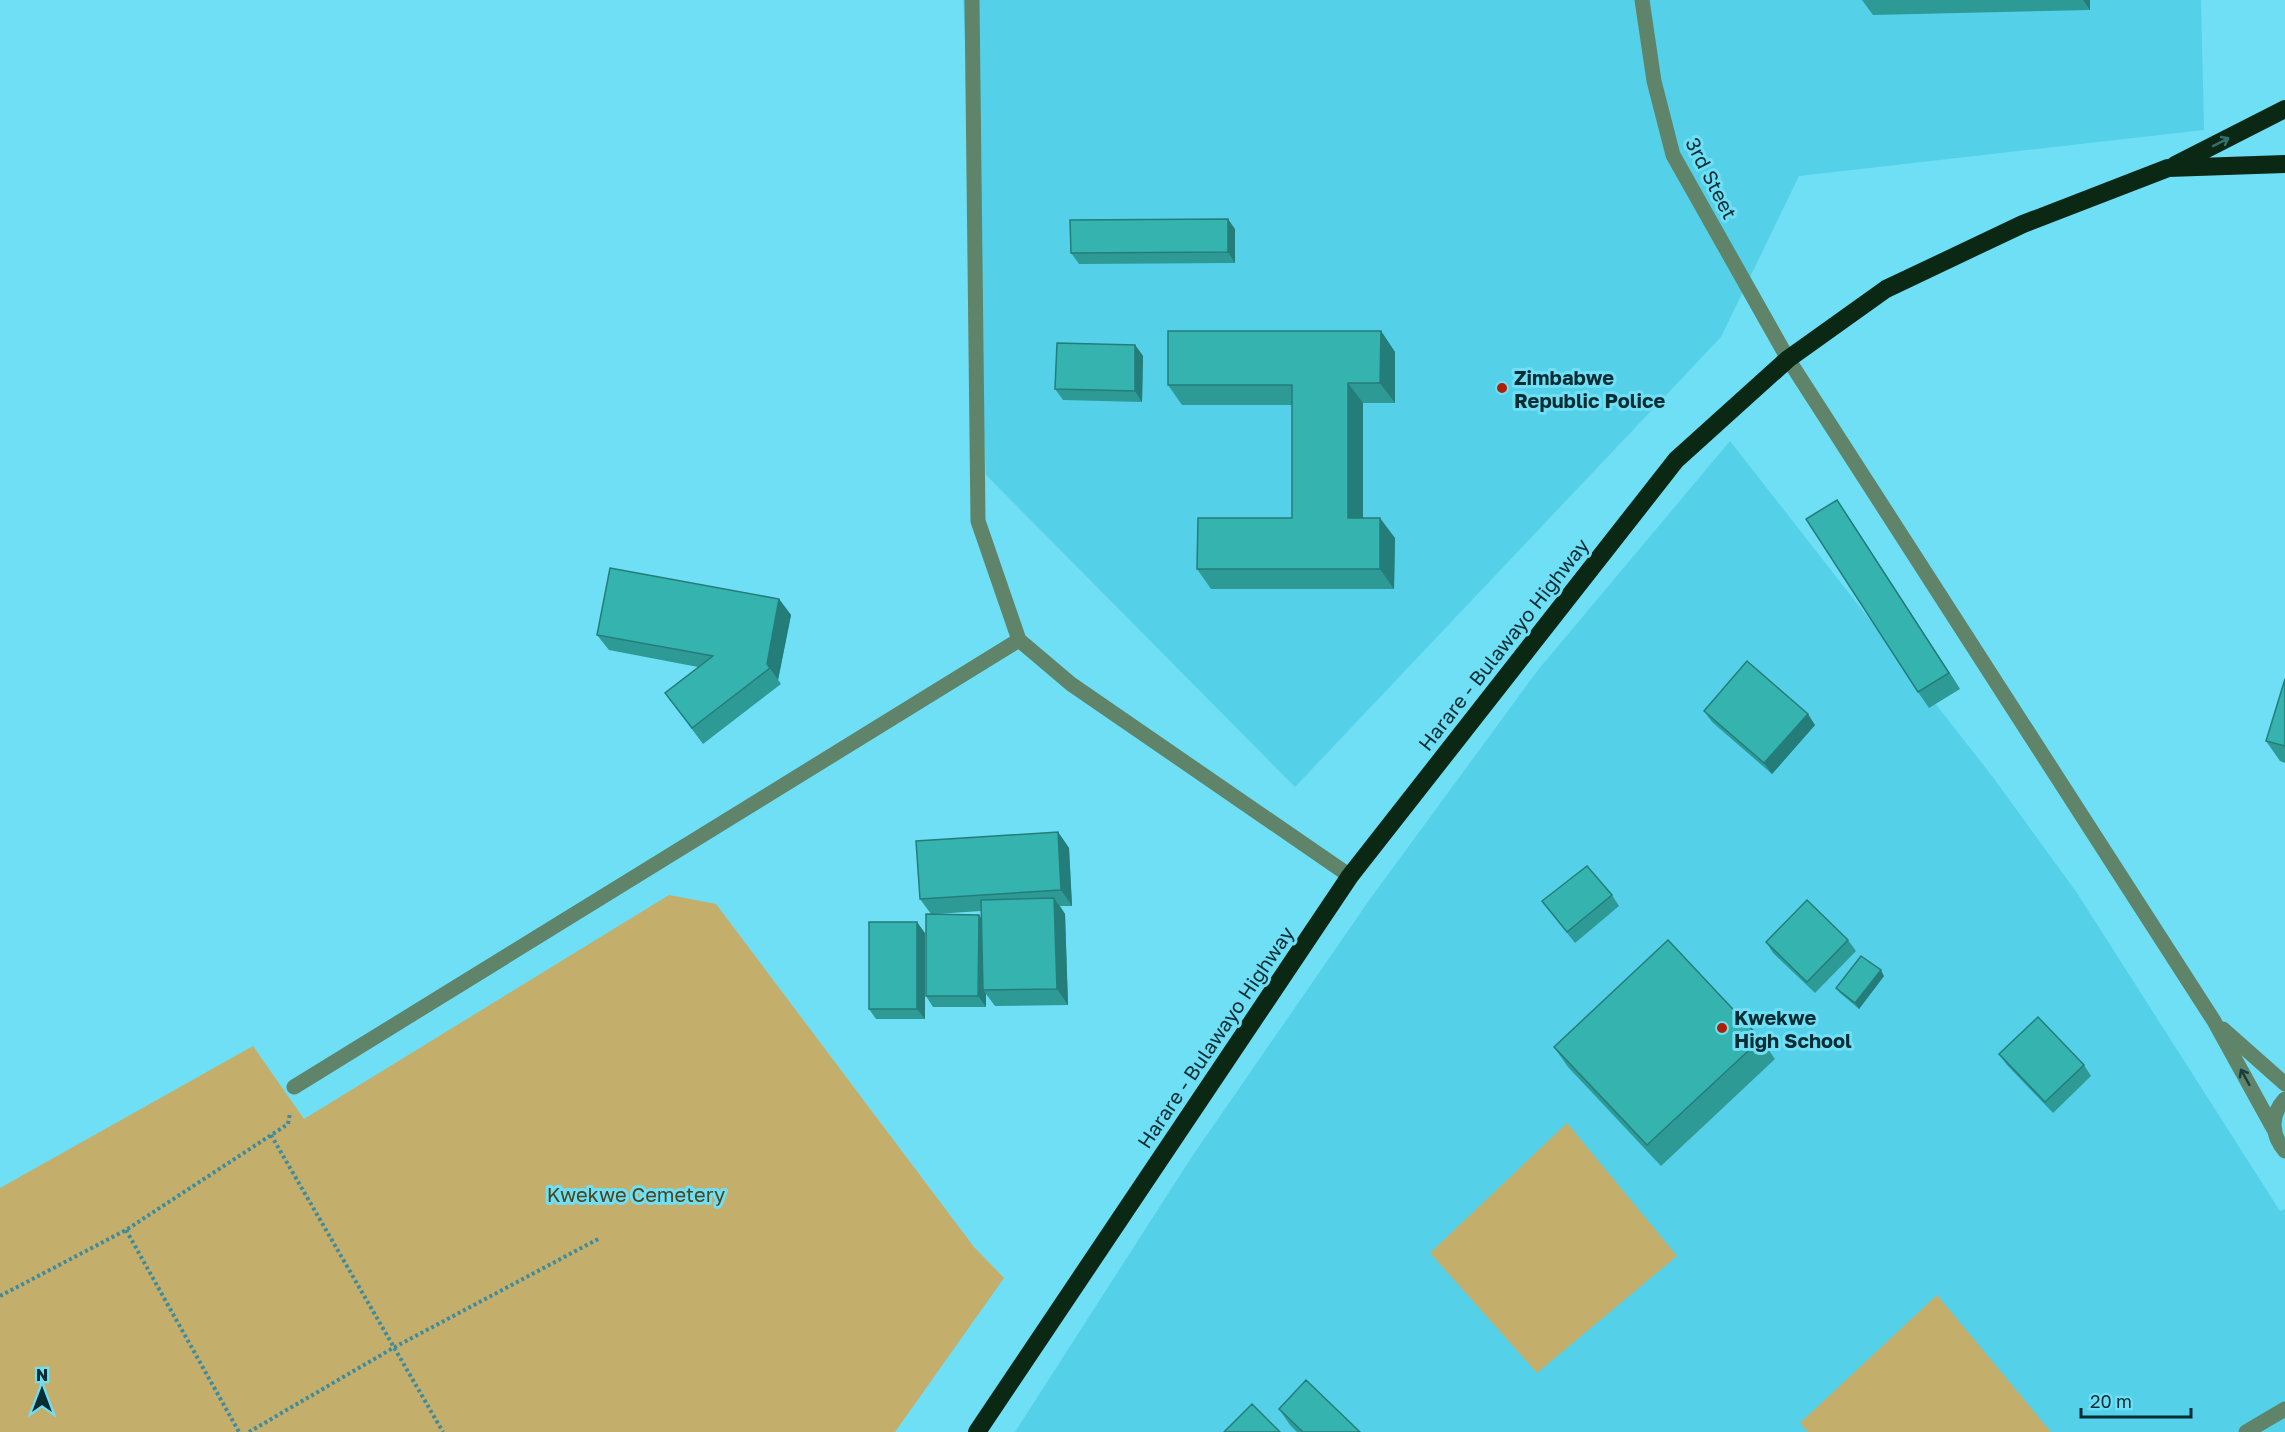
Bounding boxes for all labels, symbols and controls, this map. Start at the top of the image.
street label: 3rd Steet [1681,133,1743,223]
one-way arrow [2211,136,2229,147]
place label: Zimbabwe Republic Police [1514,365,1665,412]
marker: Zimbabwe Republic Police [1495,381,1509,395]
street label: Harare - Bulawayo Highway [1413,533,1593,755]
street label: Harare - Bulawayo Highway [1132,921,1298,1153]
place label: Kwekwe High School [1734,1005,1852,1052]
marker: Kwekwe High School [1715,1021,1729,1035]
one-way arrow [2239,1069,2251,1086]
park label: Kwekwe Cemetery [547,1182,725,1206]
north arrow [12,1360,72,1420]
text: N [36,1365,48,1385]
scale bar [2081,1381,2190,1419]
text: 20 m [2090,1390,2132,1412]

